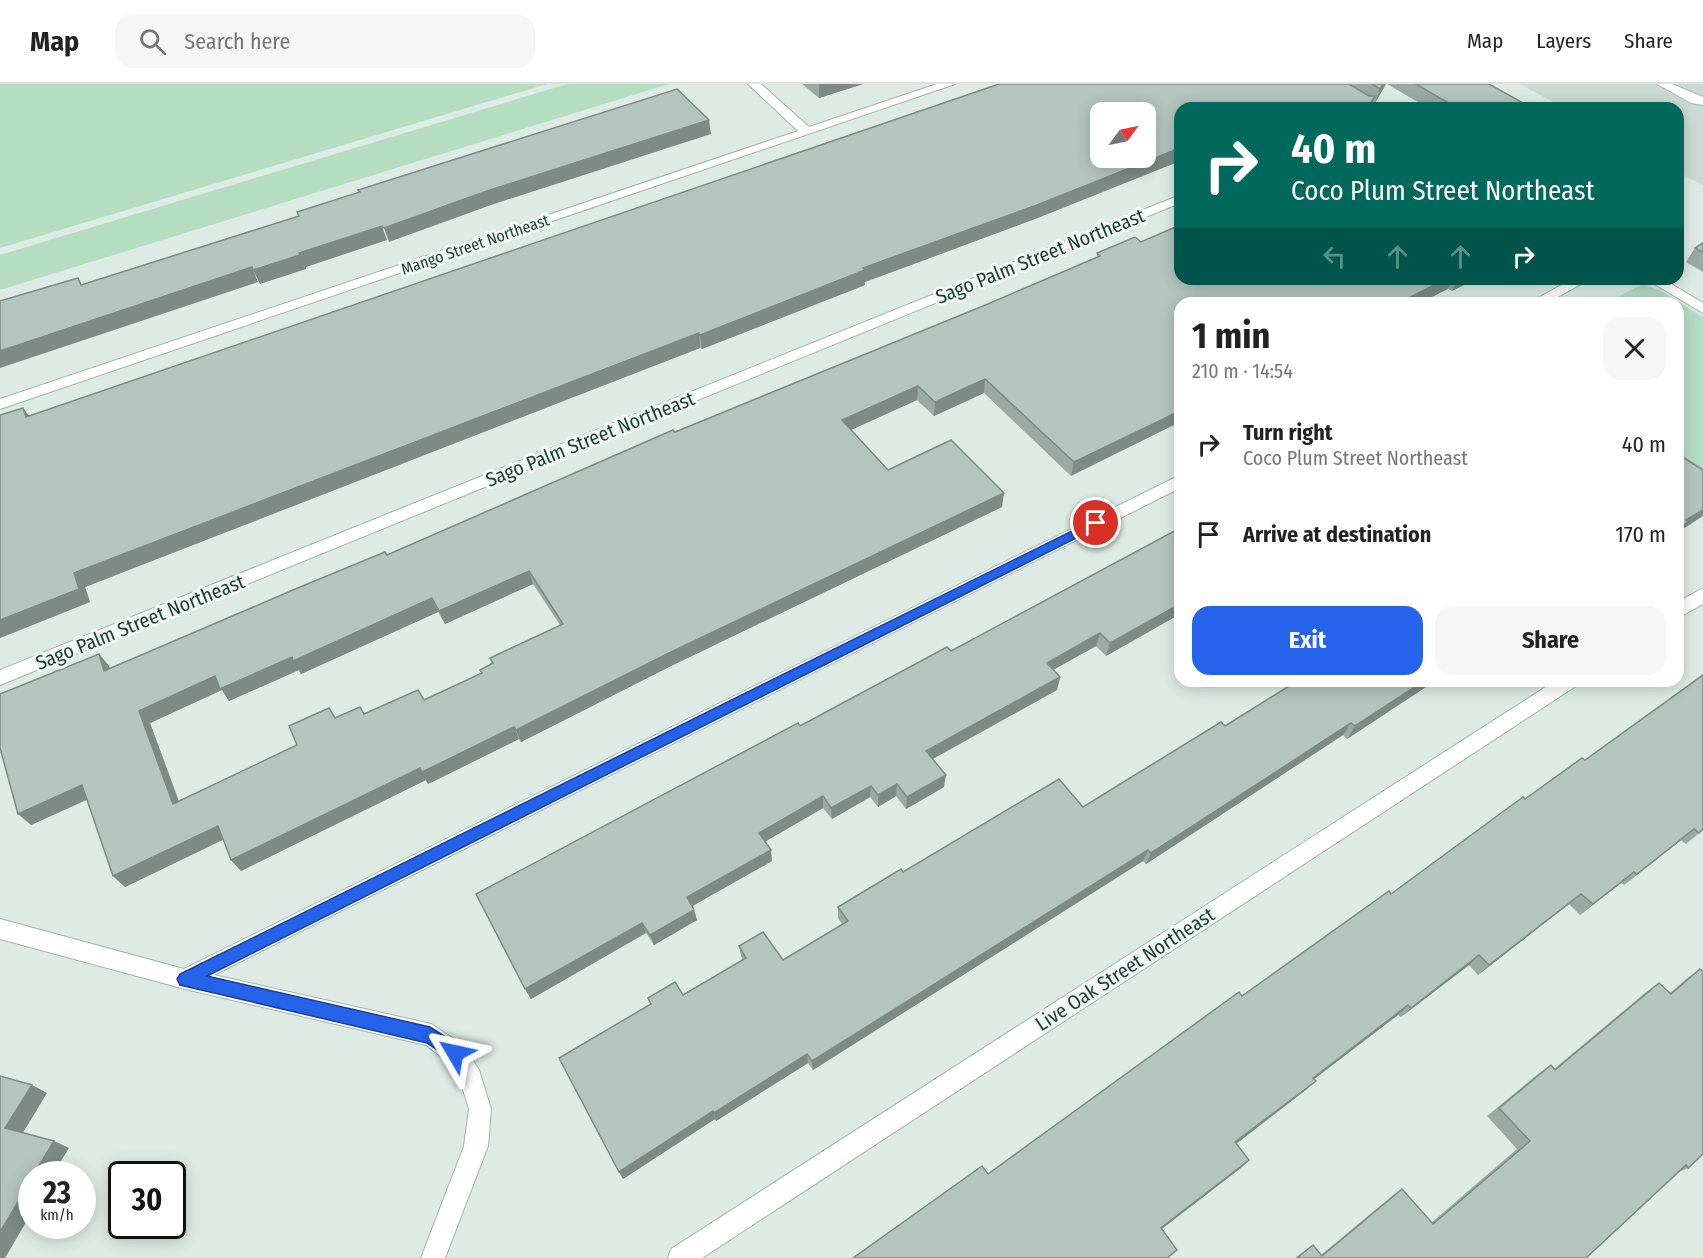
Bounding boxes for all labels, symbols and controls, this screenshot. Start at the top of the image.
search box [115,14,535,68]
text: Map [30,25,79,58]
icon: search [136,25,169,58]
text: Search here [184,28,290,55]
text: Map [1467,28,1503,54]
text: Layers [1536,28,1591,54]
text: Share [1624,28,1673,54]
north arrow [1090,102,1156,168]
map controls [1090,102,1156,168]
text: 40 m [1291,124,1376,174]
icon: right [1192,126,1270,204]
text: Coco Plum Street Northeast [1291,175,1594,207]
street label: Sago Palm Street Northeast [932,203,1148,309]
street label: Mango Street Northeast [399,210,552,279]
icon: left [1318,240,1351,273]
icon: ahead [1381,240,1414,273]
icon: ahead [1444,240,1477,273]
icon: right [1507,240,1540,273]
text: 1 min [1192,314,1270,358]
button: close [1603,317,1666,380]
text: 210 m · 14:54 [1192,359,1293,383]
street label: Sago Palm Street Northeast [482,386,698,492]
text: Turn right [1243,419,1332,446]
icon: right [1192,428,1225,461]
text: 40 m [1622,431,1666,458]
text: Coco Plum Street Northeast [1243,446,1468,470]
pin [1070,497,1121,548]
icon: arrive [1079,506,1112,539]
icon: arrive [1192,518,1225,551]
text: Arrive at destination [1243,521,1431,548]
text: 170 m [1615,521,1666,548]
street label: Sago Palm Street Northeast [32,569,248,675]
button: Exit [1192,606,1423,675]
button: Share [1435,606,1666,675]
street label: Live Oak Street Northeast [1031,902,1219,1036]
position arrow [423,1021,487,1085]
speed limit sign: 30 [108,1161,186,1239]
text: 23 [43,1175,71,1211]
text: km/h [40,1206,74,1224]

